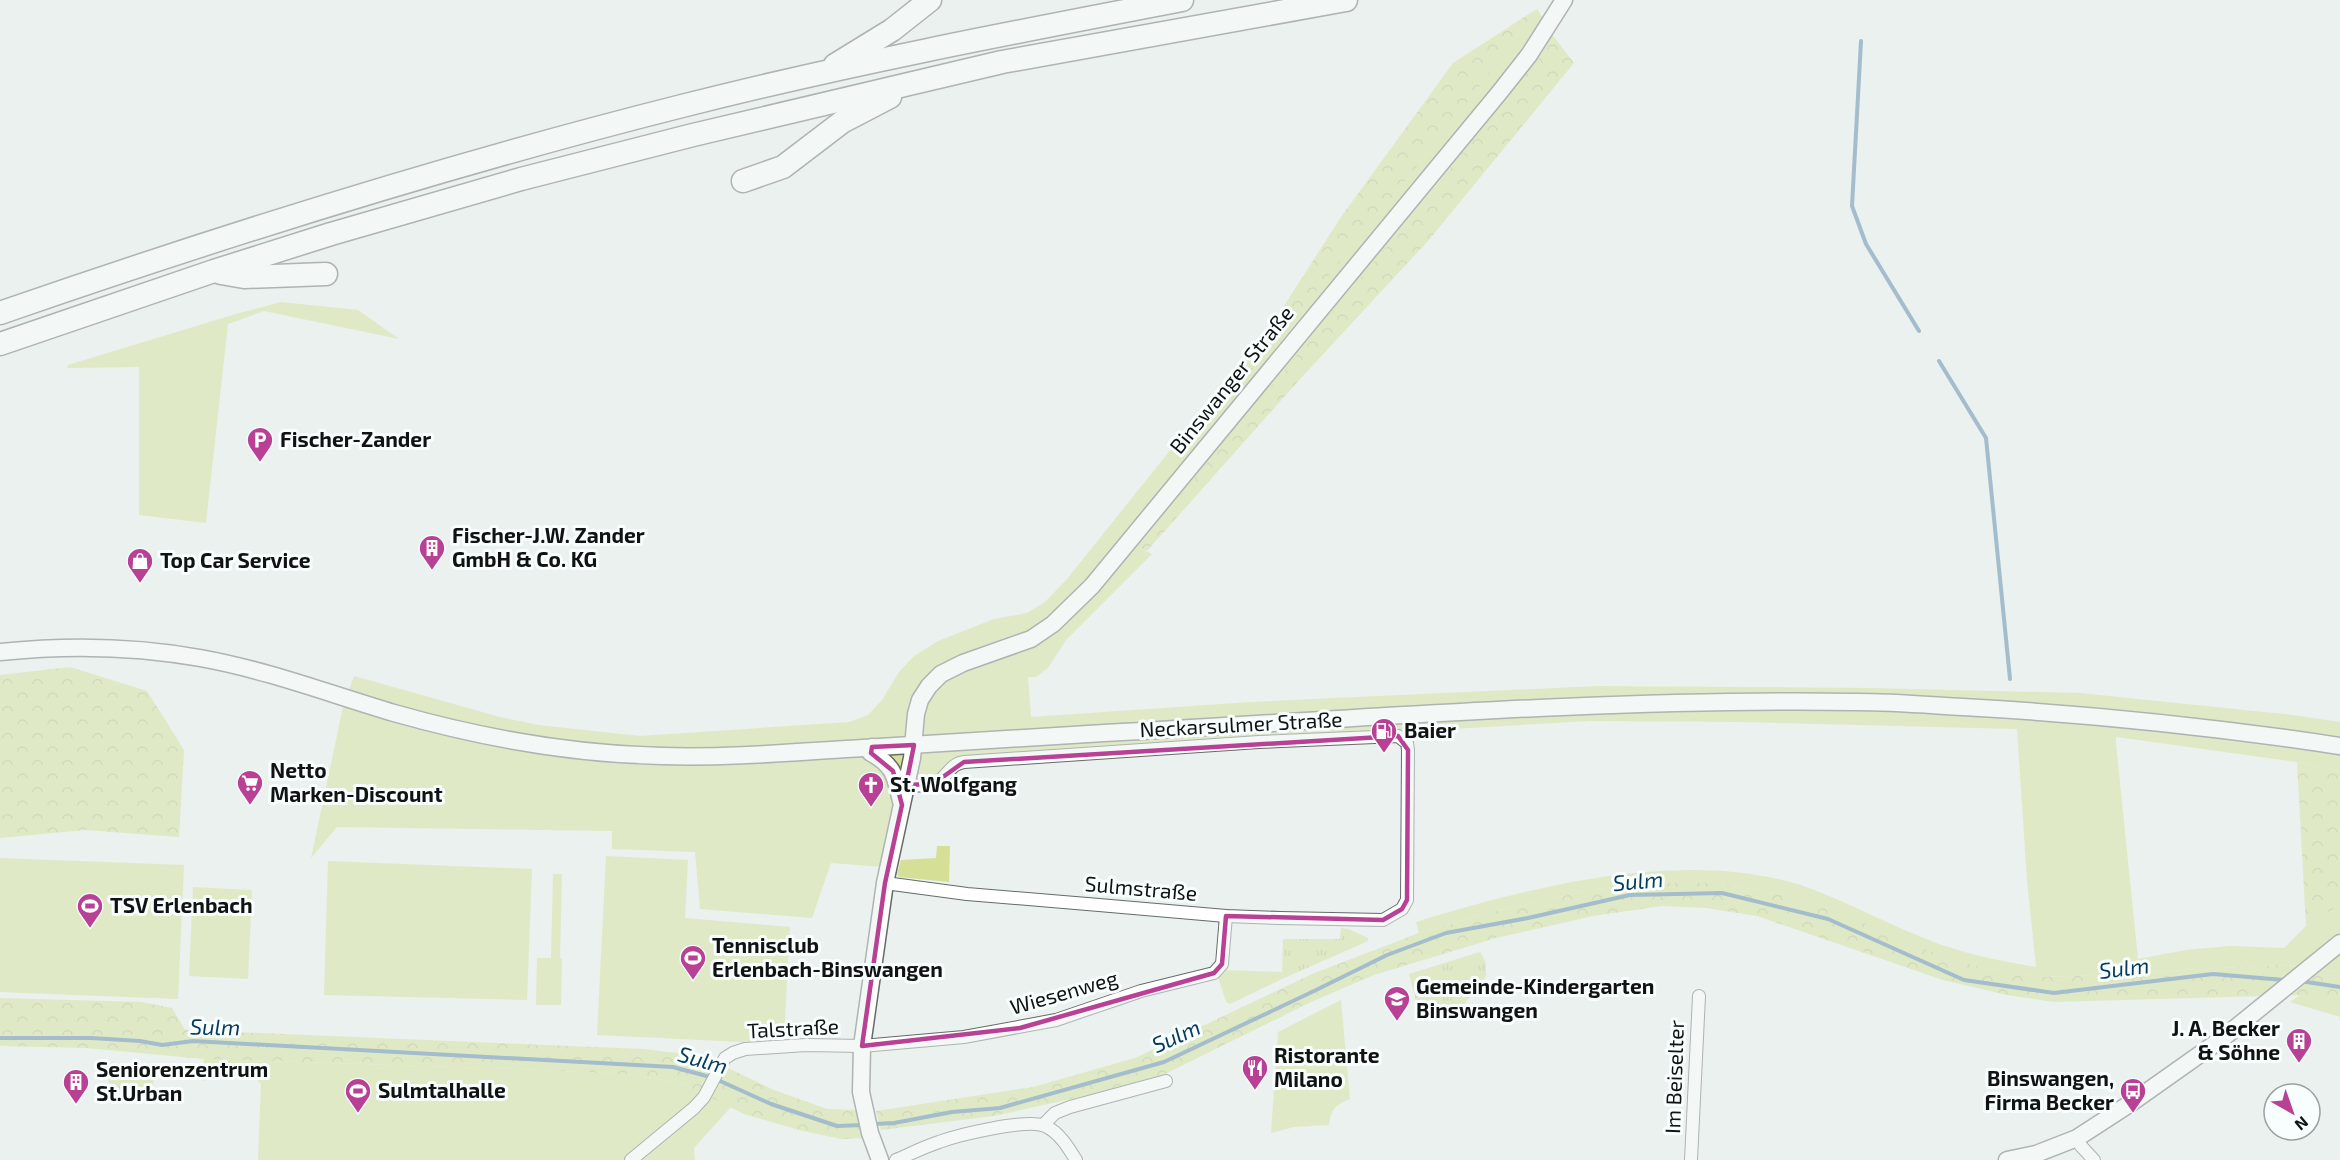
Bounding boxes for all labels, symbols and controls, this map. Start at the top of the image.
street label: Binswanger Straße [1164,300,1298,458]
parking icon: Fischer-Zander [245,425,275,463]
place label: Fischer-Zander [280,426,431,451]
place label: Fischer-J.W. Zander GmbH & Co. KG [452,522,645,571]
building icon: Fischer-J.W. Zander GmbH & Co. KG [417,533,447,571]
shop icon: Top Car Service [125,546,155,584]
place label: Top Car Service [160,547,311,572]
street label: Neckarsulmer Straße [1139,706,1343,741]
fuel station icon: Baier [1369,716,1399,754]
place label: Baier [1404,717,1456,742]
place label: Netto Marken-Discount [270,757,443,806]
supermarket icon: Netto Marken-Discount [235,768,265,806]
church icon: St. Wolfgang [856,770,886,808]
place label: St. Wolfgang [890,771,1017,796]
water label: Sulm [1612,865,1664,895]
street label: Sulmstraße [1084,870,1198,905]
sports icon: TSV Erlenbach [75,891,105,929]
place label: TSV Erlenbach [110,892,253,917]
place label: Tennisclub Erlenbach-Binswangen [712,932,943,981]
sports icon: Tennisclub Erlenbach-Binswangen [678,943,708,981]
water label: Sulm [2097,951,2150,983]
street label: Wiesenweg [1007,964,1121,1019]
place label: Gemeinde-Kindergarten Binswangen [1416,973,1654,1022]
school or university icon: Gemeinde-Kindergarten Binswangen [1382,984,1412,1022]
water label: Sulm [190,1013,240,1039]
street label: Talstraße [746,1013,840,1042]
water label: Sulm [1147,1013,1204,1057]
place label: J. A. Becker & Söhne [2172,1015,2280,1064]
street label: Im Beiselter [1659,1019,1688,1134]
building icon: J. A. Becker & Söhne [2284,1026,2314,1064]
water label: Sulm [675,1040,731,1078]
place label: Ristorante Milano [1274,1042,1380,1091]
restaurant icon: Ristorante Milano [1240,1053,1270,1091]
place label: Seniorenzentrum St.Urban [96,1056,268,1105]
place label: Binswangen, Firma Becker [1984,1065,2114,1114]
building icon: Seniorenzentrum St.Urban [61,1067,91,1105]
sports icon: Sulmtalhalle [343,1076,373,1114]
bus stop icon: Binswangen, Firma Becker [2118,1076,2148,1114]
place label: Sulmtalhalle [378,1077,506,1102]
north arrow [2262,1082,2322,1142]
text: N [2291,1113,2312,1135]

